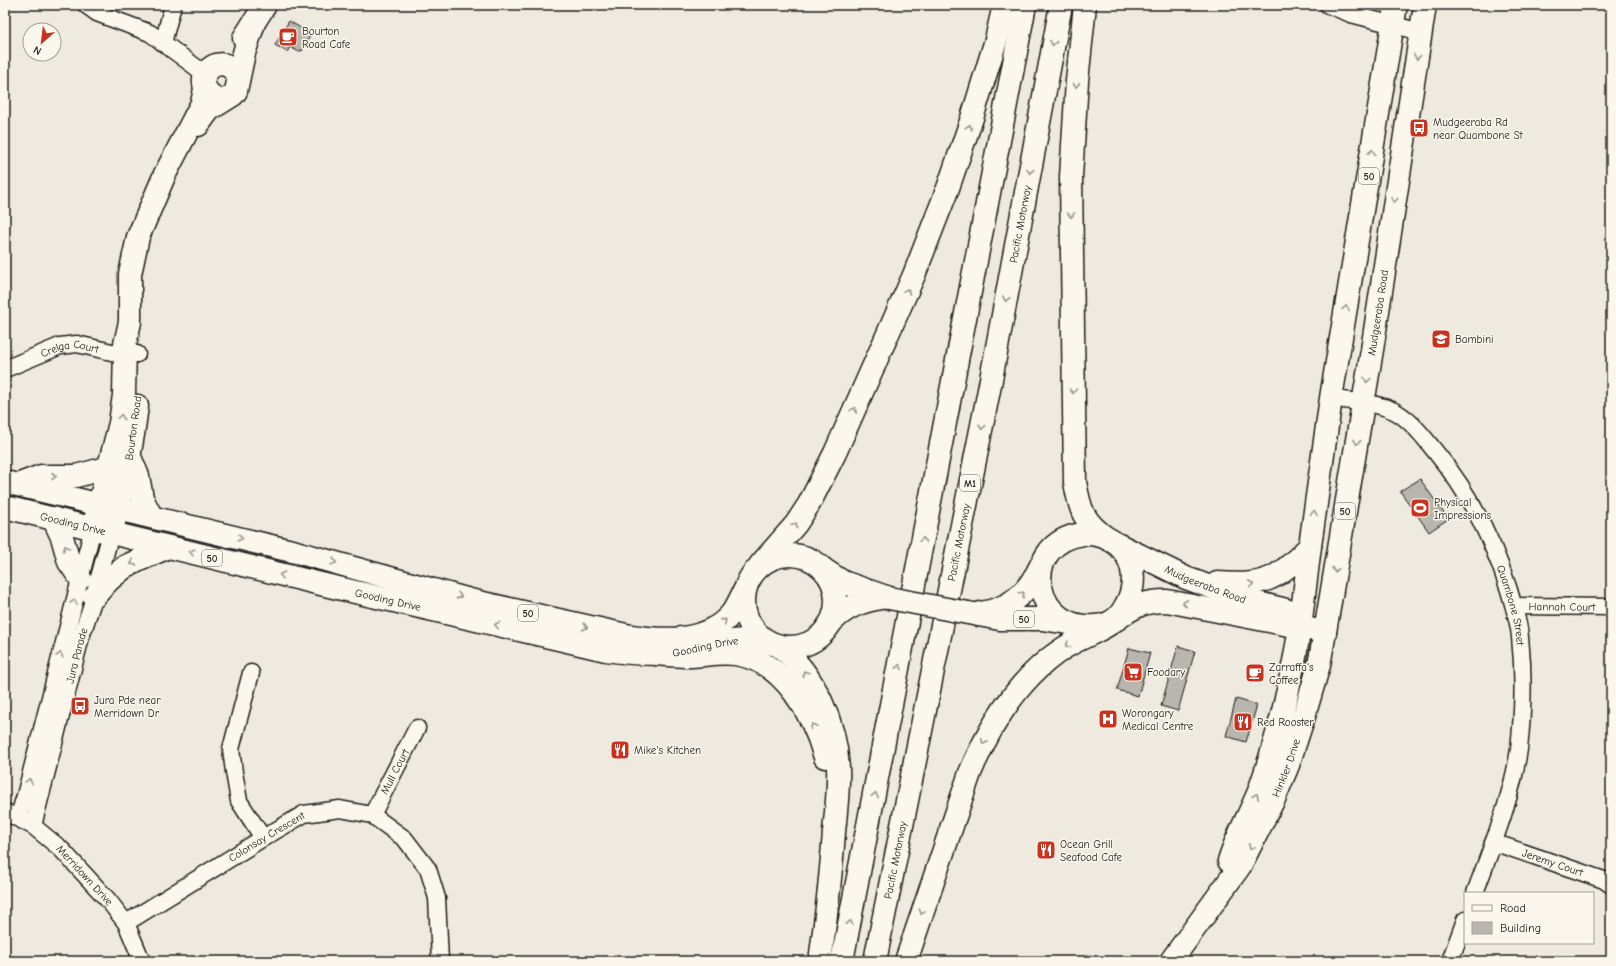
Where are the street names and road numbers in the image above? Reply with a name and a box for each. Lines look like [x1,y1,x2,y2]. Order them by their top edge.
road number: 50 [1359,168,1379,184]
street label: Pacific Motorway [1007,184,1034,264]
street label: Mudgeeraba Road [1365,269,1391,357]
street label: Crelga Court [39,338,101,360]
street label: Bourton Road [123,395,144,461]
road number: M1 [960,475,980,491]
street label: Pacific Motorway [945,502,973,582]
road number: 50 [1335,503,1355,519]
street label: Gooding Drive [39,510,108,538]
road number: 50 [202,550,222,566]
street label: Mudgeeraba Road [1162,562,1248,607]
street label: Quambone Street [1494,563,1527,647]
street label: Gooding Drive [354,586,423,614]
street label: Hannah Court [1528,600,1596,614]
road number: 50 [518,605,538,621]
road number: 50 [1014,611,1034,627]
street label: Jura Parade [64,626,91,685]
street label: Gooding Drive [672,634,739,660]
street label: Hinkler Drive [1269,737,1303,799]
street label: Mull Court [378,746,412,797]
street label: Colonsay Crescent [226,809,308,865]
street label: Pacific Motorway [882,820,910,900]
street label: Merridown Drive [54,842,116,909]
street label: Jeremy Court [1520,846,1585,880]

